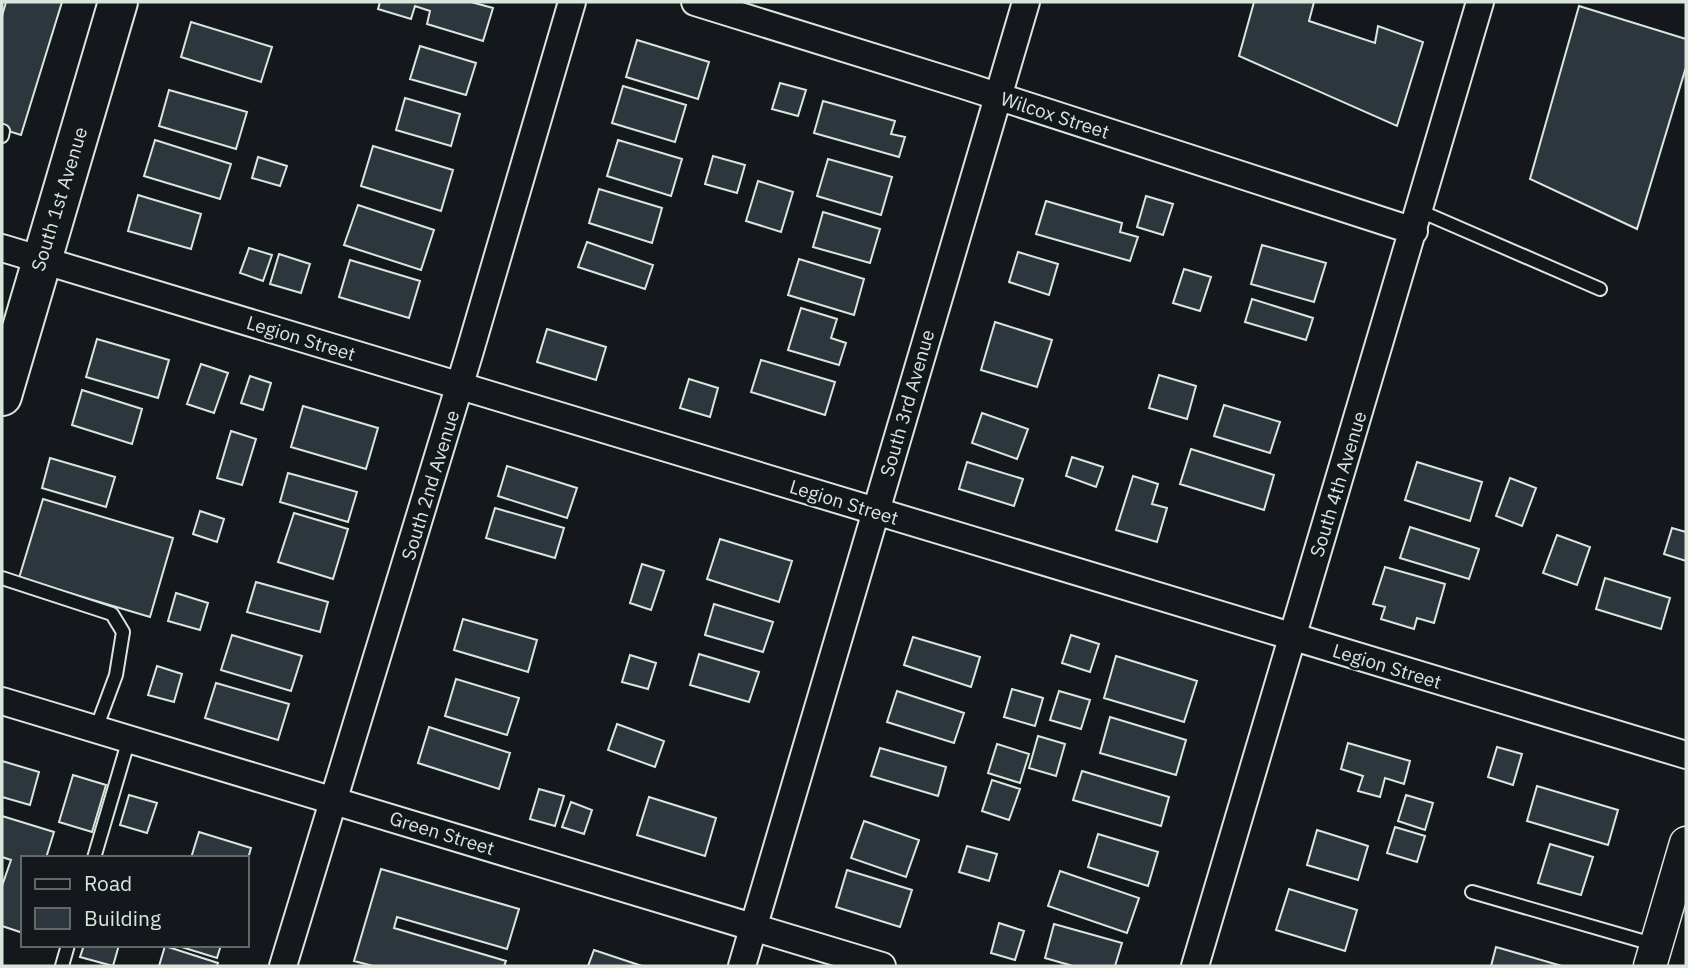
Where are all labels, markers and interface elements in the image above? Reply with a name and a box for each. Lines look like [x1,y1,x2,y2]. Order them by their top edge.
street label: Wilcox Street [998,86,1112,144]
street label: South 1st Avenue [26,124,92,274]
street label: Legion Street [244,310,358,366]
street label: South 3rd Avenue [875,327,939,479]
street label: South 2nd Avenue [396,407,464,563]
street label: South 4th Avenue [1304,408,1372,560]
street label: Legion Street [787,474,901,530]
street label: Legion Street [1330,638,1444,694]
street label: Green Street [387,806,497,860]
legend [21,856,248,947]
text: Road [84,869,132,897]
text: Building [84,904,161,932]

